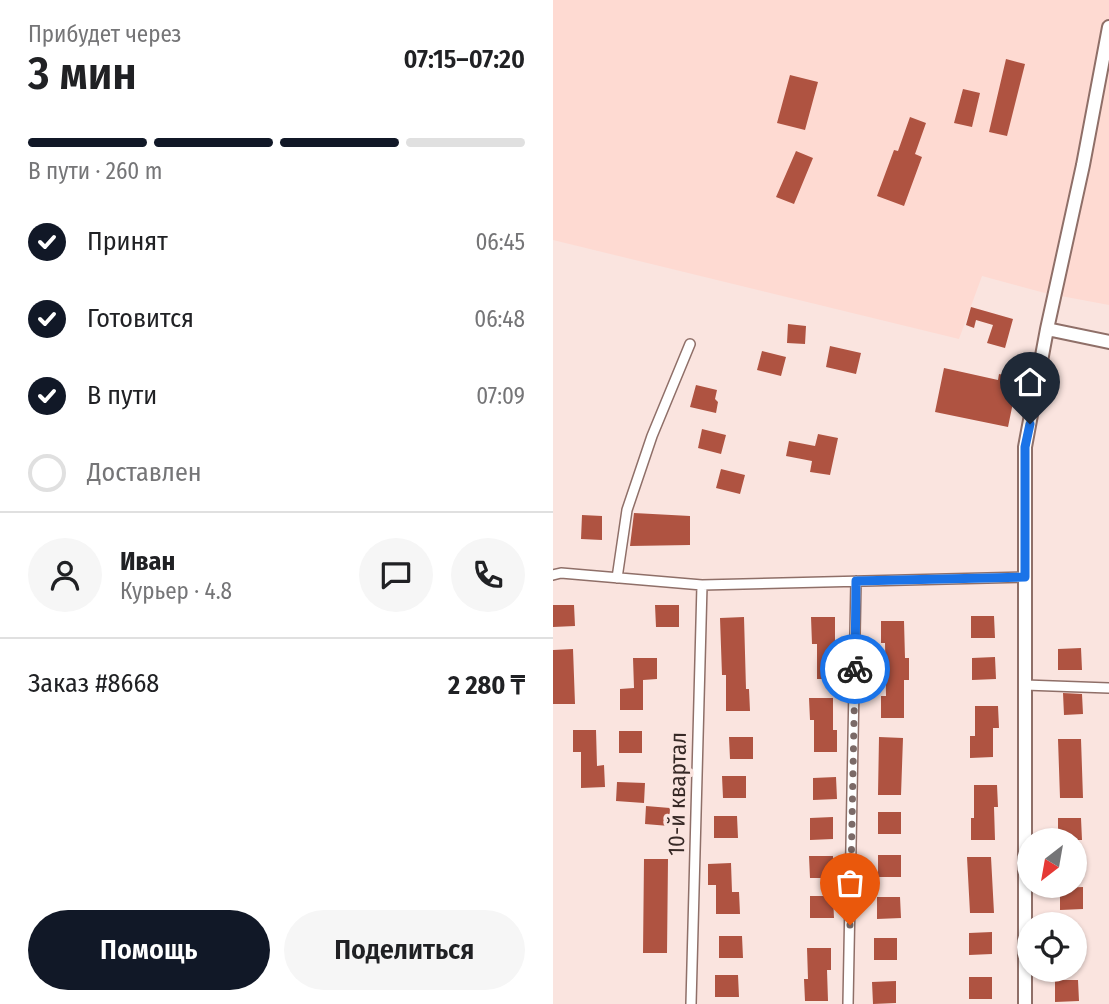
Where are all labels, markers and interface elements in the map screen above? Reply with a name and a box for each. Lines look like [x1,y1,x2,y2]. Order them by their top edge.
text: Прибудет через [28,20,181,48]
text: 07:15–07:20 [404,44,525,75]
text: 3 мин [28,46,137,101]
text: В пути · 260 m [28,157,162,185]
icon: check [28,223,66,261]
text: Принят [87,226,168,257]
text: 06:45 [475,228,525,256]
icon: check [28,300,66,338]
text: Готовится [87,303,194,334]
text: 06:48 [474,305,525,333]
pin [1000,352,1060,424]
icon: home [1011,363,1049,401]
icon: check [28,377,66,415]
text: В пути [87,380,157,411]
text: 07:09 [476,382,525,410]
text: Доставлен [87,457,202,488]
button: person [28,538,102,612]
button: chat [359,538,433,612]
button: phone [451,538,525,612]
text: Иван [120,546,175,577]
text: Курьер · 4.8 [120,577,232,605]
courier [820,634,890,704]
icon: bike [836,650,874,688]
text: Заказ #8668 [28,668,159,699]
text: 2 280 ₸ [448,670,525,701]
street label: 10-й квартал [662,732,692,856]
north arrow [1017,828,1087,898]
map controls [1017,828,1087,982]
pin [820,853,880,925]
icon: bag [831,864,869,902]
button: Помощь [28,910,270,990]
button: Поделиться [284,910,525,990]
button: locate [1017,912,1087,982]

